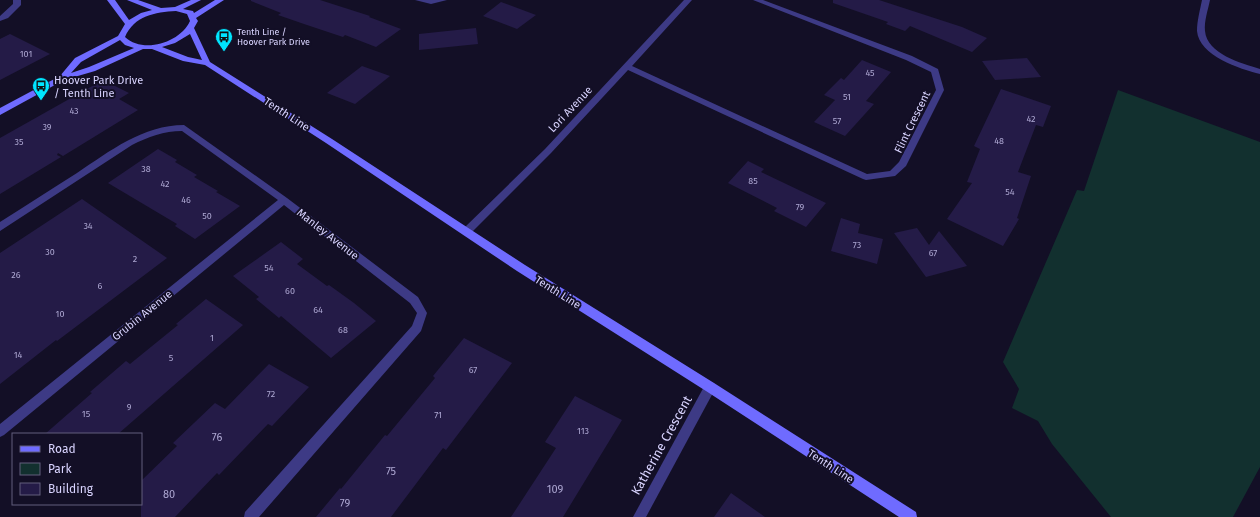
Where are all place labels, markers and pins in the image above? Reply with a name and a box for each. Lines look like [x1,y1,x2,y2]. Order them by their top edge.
bus stop icon: Tenth Line / Hoover Park Drive [214,27,234,52]
place label: Tenth Line / Hoover Park Drive [237,27,310,47]
place label: Hoover Park Drive / Tenth Line [54,74,143,100]
bus stop icon: Hoover Park Drive / Tenth Line [31,76,51,101]

